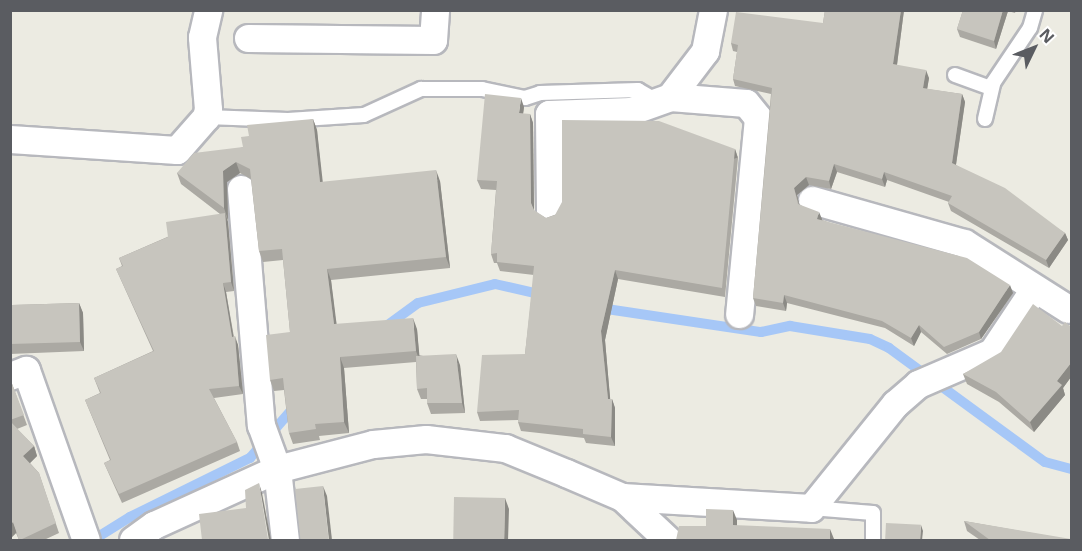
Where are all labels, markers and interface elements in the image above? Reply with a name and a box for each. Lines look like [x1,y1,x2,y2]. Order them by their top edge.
north arrow [1004,18,1064,78]
text: N [1035,23,1060,48]

